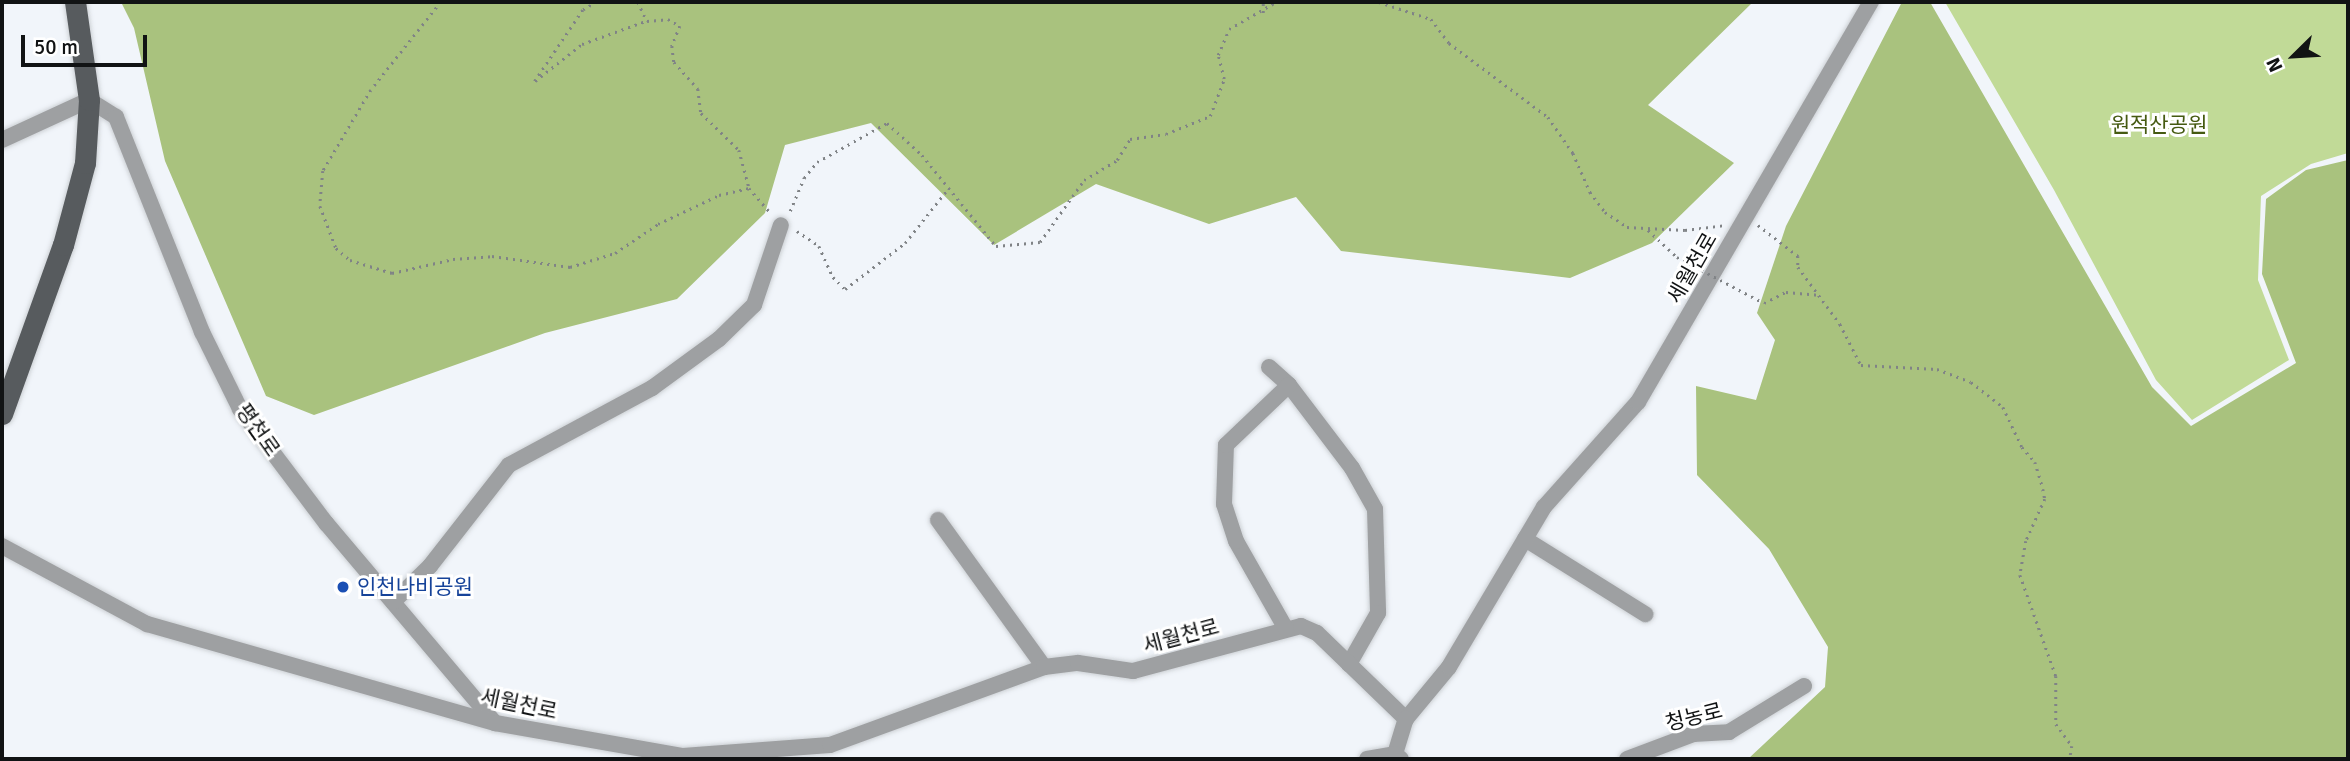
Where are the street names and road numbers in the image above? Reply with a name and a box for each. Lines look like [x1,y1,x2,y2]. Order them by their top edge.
street label: 세월천로 [1662,228,1722,308]
street label: 평천로 [231,399,285,461]
street label: 세월천로 [1140,614,1222,658]
street label: 세월천로 [479,684,559,724]
street label: 청농로 [1663,698,1725,736]

